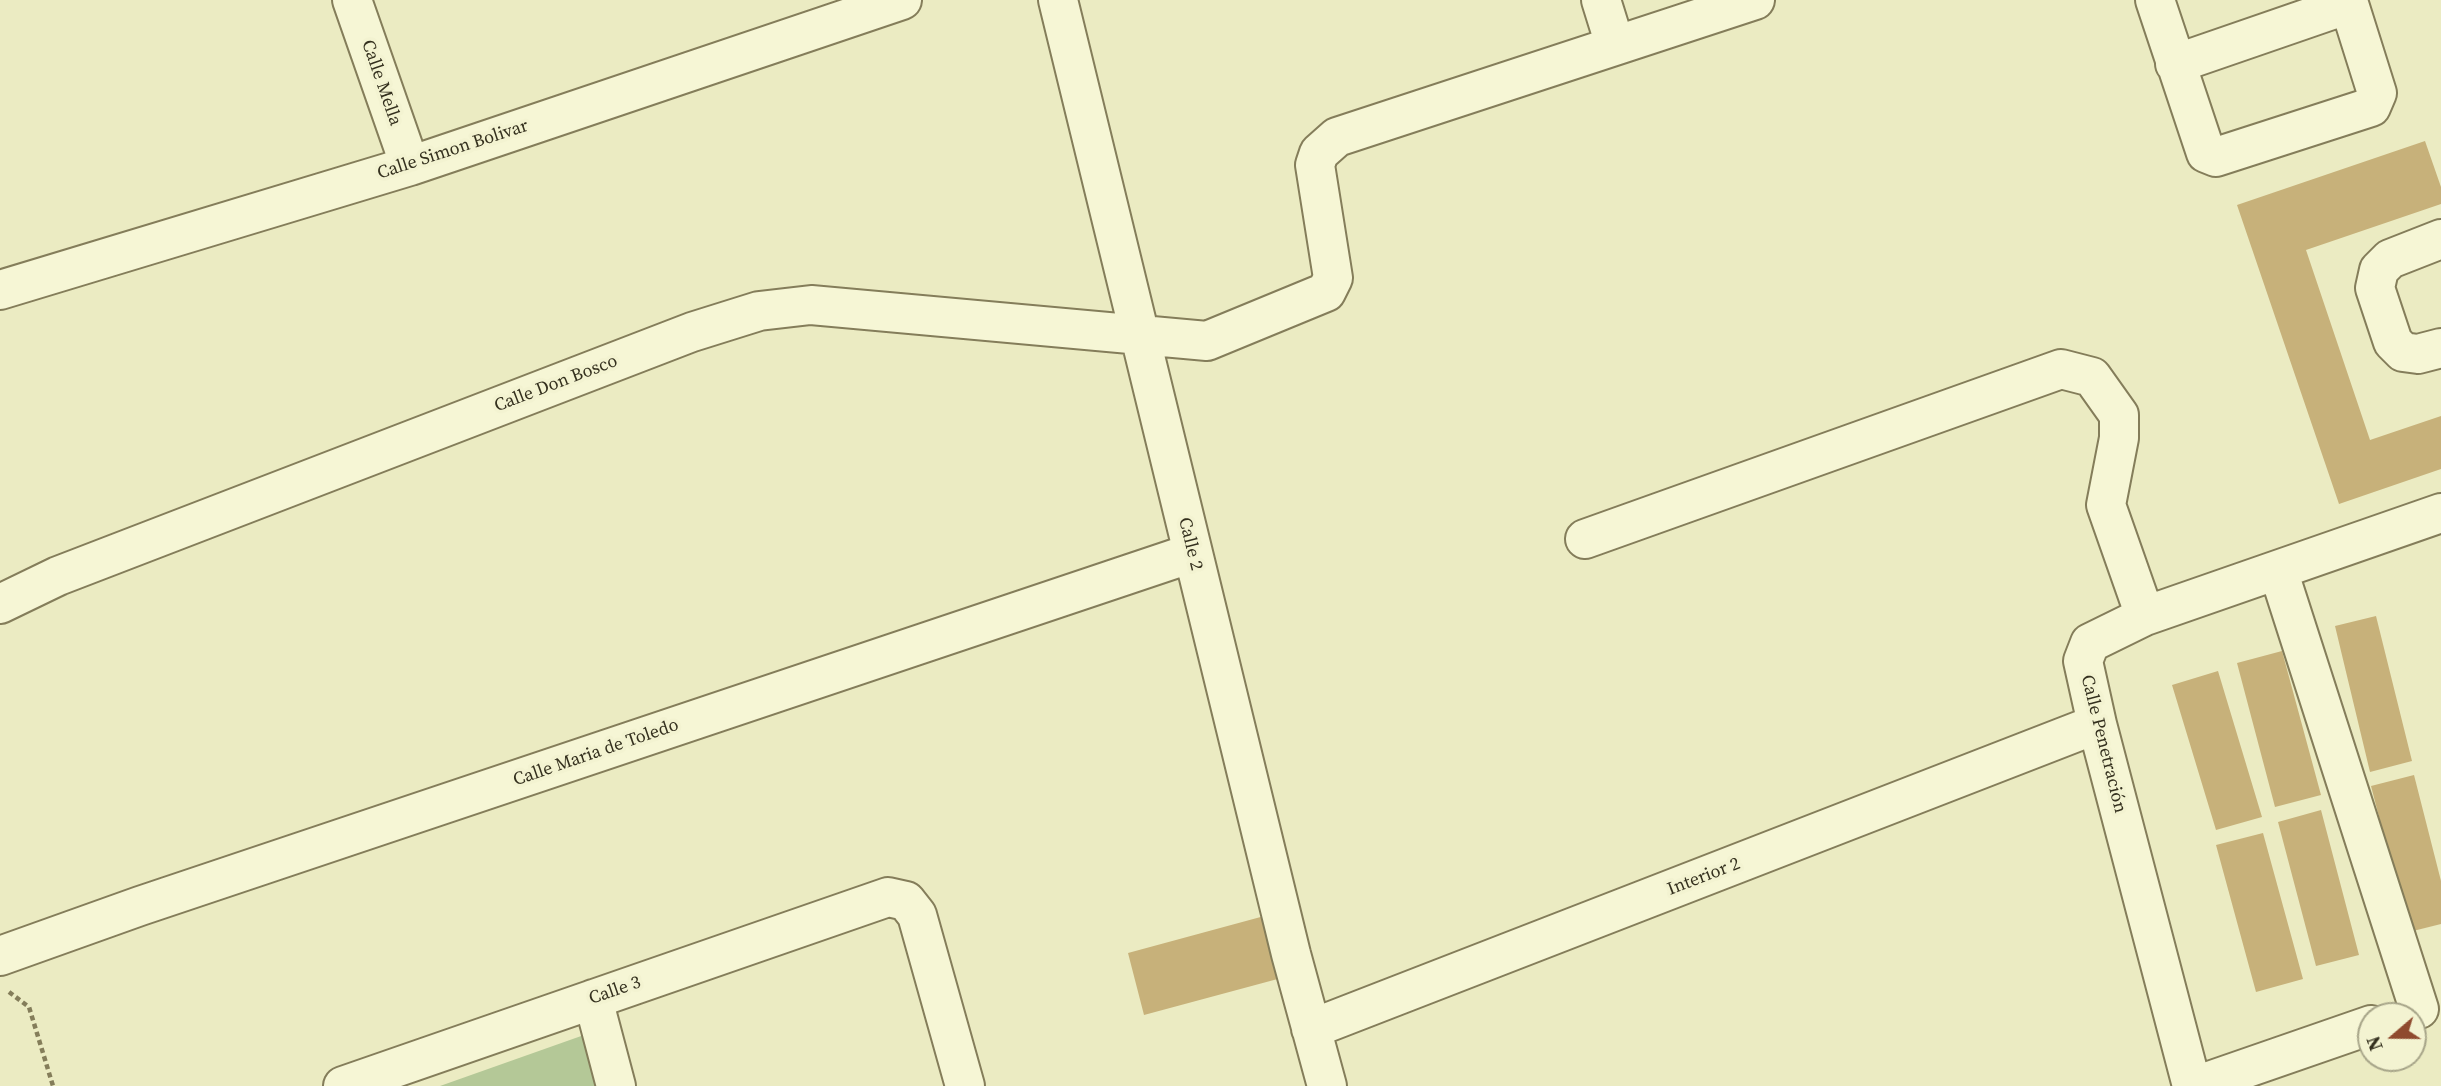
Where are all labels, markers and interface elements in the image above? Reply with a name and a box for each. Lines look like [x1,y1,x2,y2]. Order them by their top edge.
street label: Calle Mella [356,37,406,129]
street label: Calle Simon Bolivar [375,115,531,185]
street label: Calle Don Bosco [491,351,621,417]
street label: Calle 2 [1173,515,1207,573]
street label: Calle Penetración [2075,673,2131,815]
street label: Calle Maria de Toledo [510,715,682,791]
street label: Interior 2 [1665,853,1743,901]
street label: Calle 3 [586,972,644,1010]
north arrow [2357,1002,2427,1072]
text: N [2360,1033,2389,1054]

